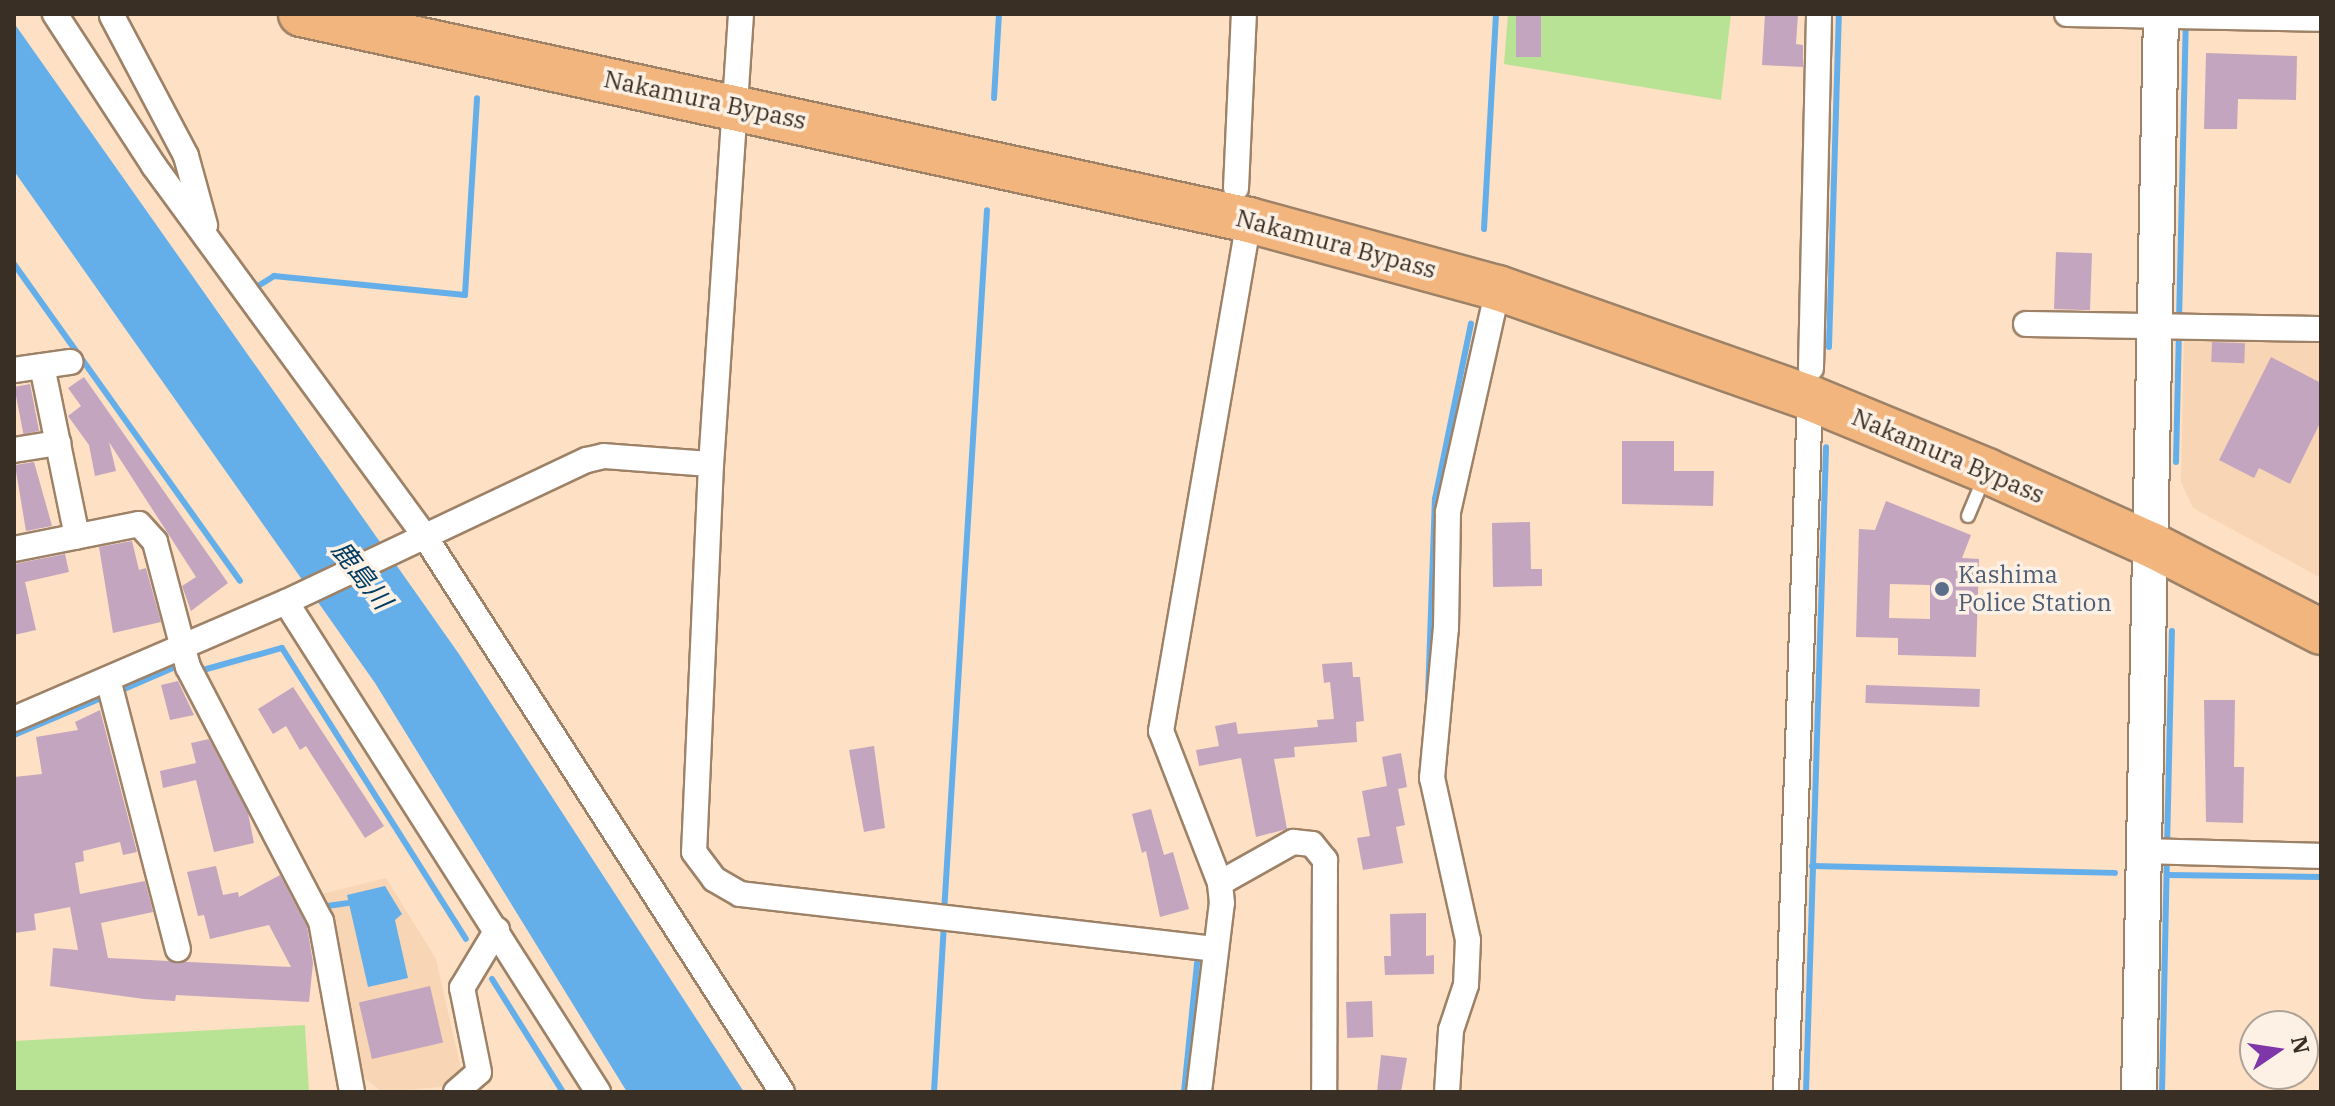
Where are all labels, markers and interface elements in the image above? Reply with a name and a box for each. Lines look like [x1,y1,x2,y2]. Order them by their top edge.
street label: Nakamura Bypass [601,65,809,135]
street label: Nakamura Bypass [1233,203,1439,285]
street label: Nakamura Bypass [1848,403,2048,509]
water label: 鹿島川 [326,535,398,615]
place label: Kashima Police Station [1958,561,2112,617]
marker: Kashima Police Station [1933,580,1951,598]
north arrow [2239,1010,2319,1090]
text: N [2285,1033,2317,1057]

